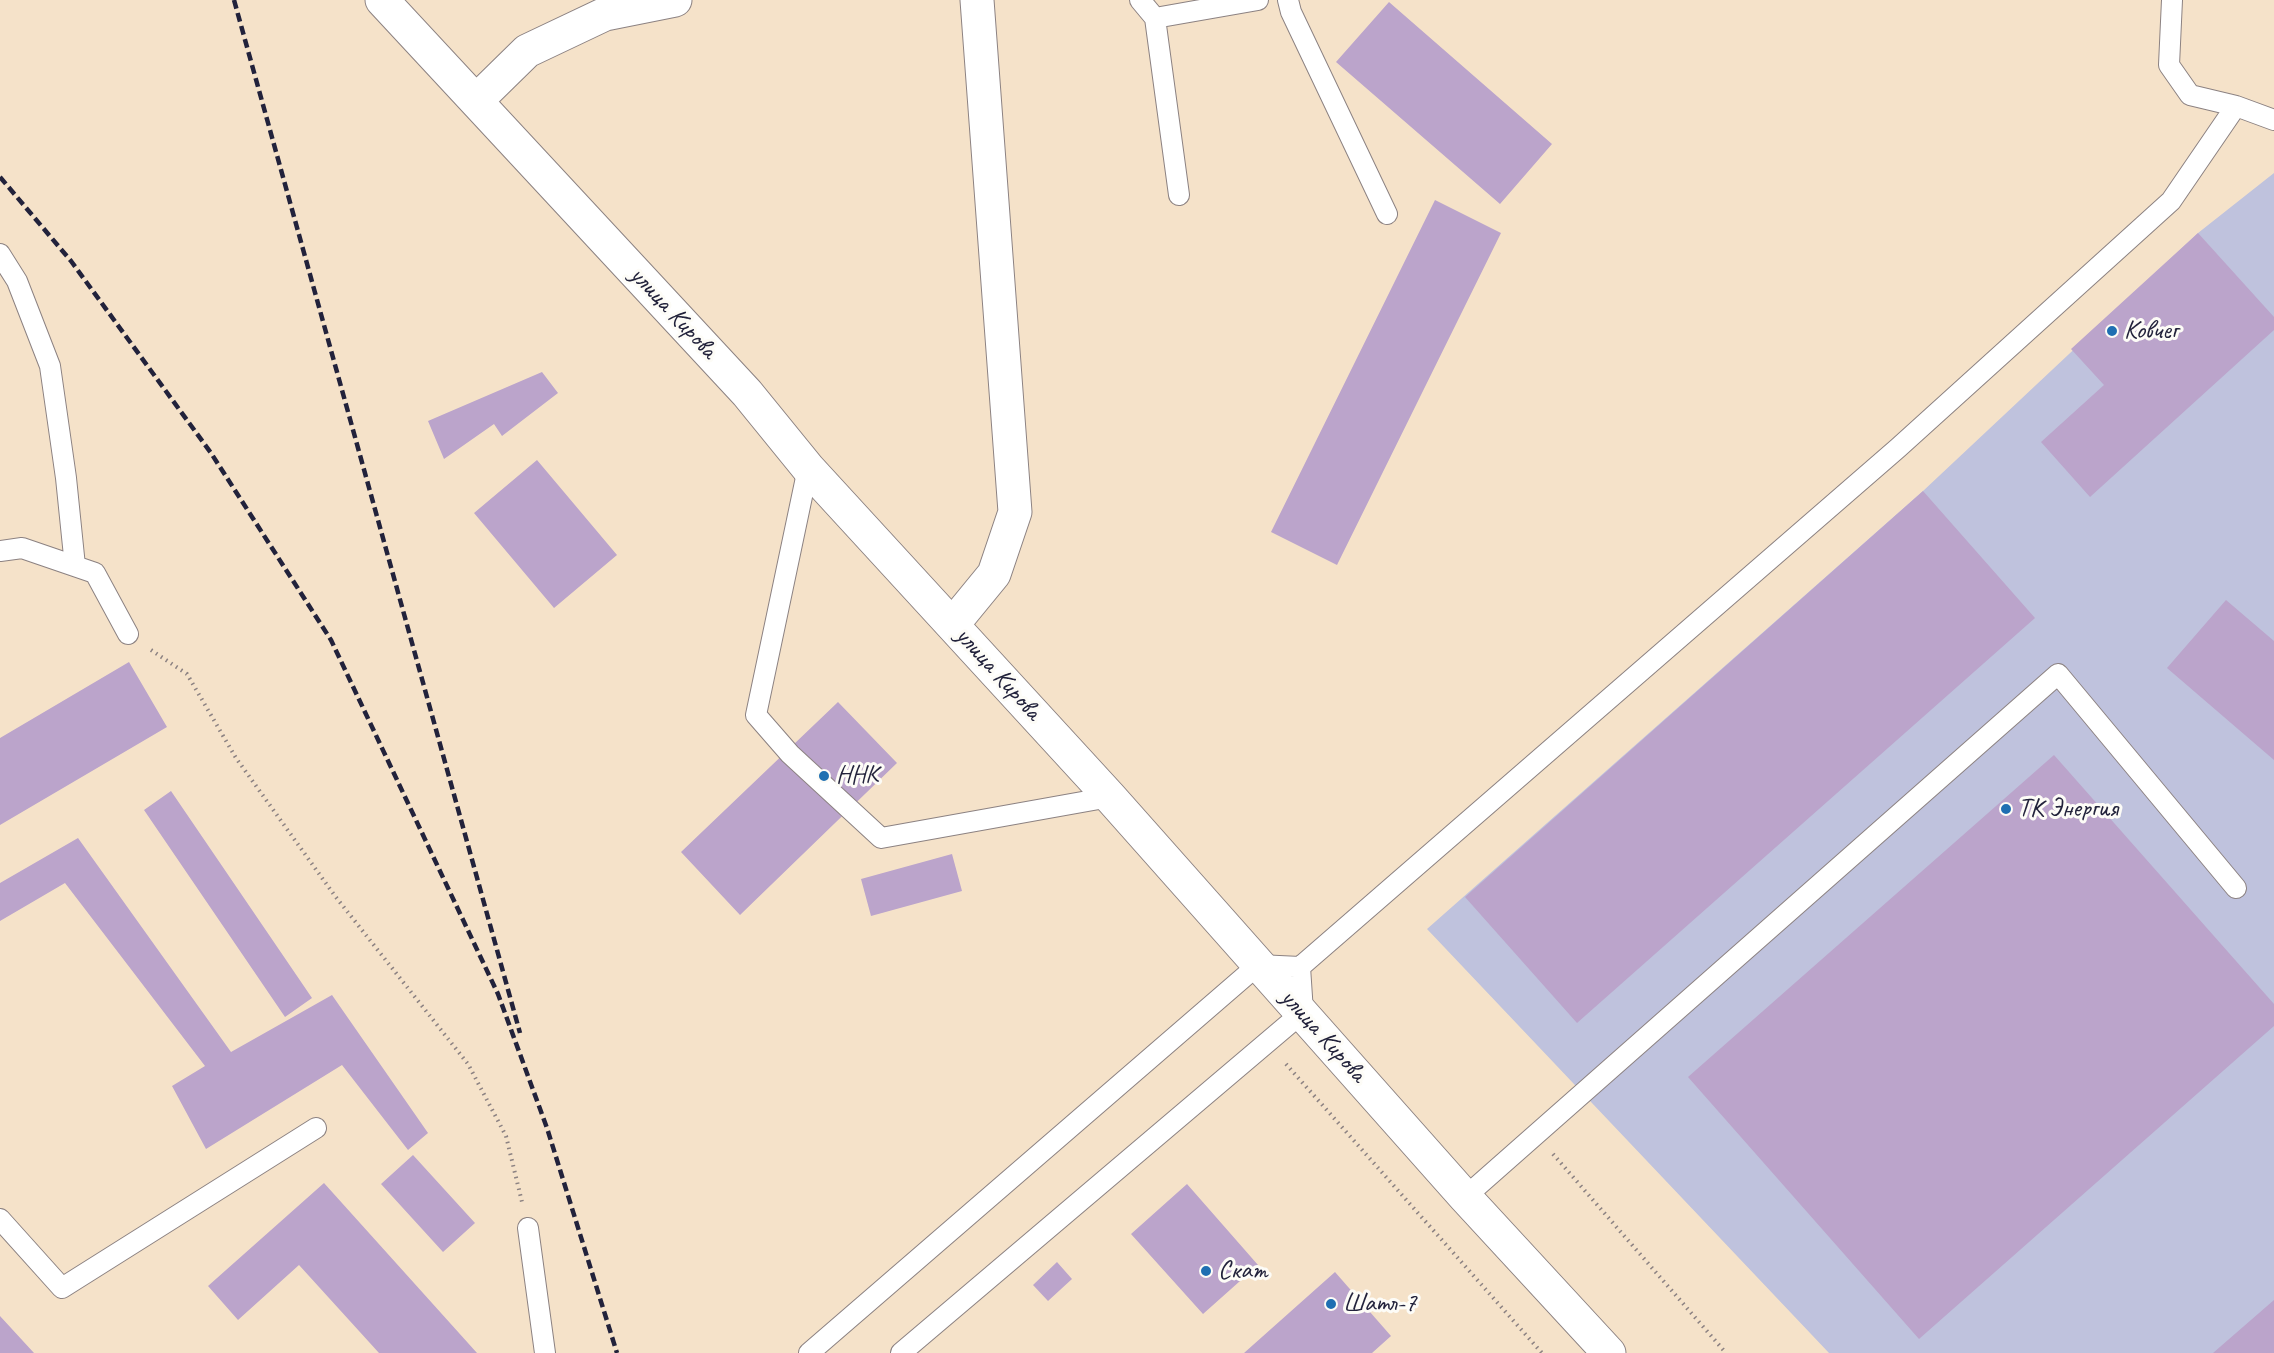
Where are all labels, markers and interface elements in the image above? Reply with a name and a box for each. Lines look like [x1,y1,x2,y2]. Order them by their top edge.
street label: улица Кирова [623,261,723,365]
place label: Ковчег [2124,315,2177,347]
marker: Ковчег [2105,324,2119,338]
street label: улица Кирова [948,621,1048,727]
place label: ННК [836,760,878,792]
marker: ННК [817,769,831,783]
place label: ТК Энергия [2018,793,2118,825]
marker: ТК Энергия [1999,802,2013,816]
street label: улица Кирова [1273,983,1373,1089]
place label: Скат [1218,1255,1267,1287]
marker: Скат [1199,1264,1213,1278]
place label: Шатл-7 [1343,1288,1417,1320]
marker: Шатл-7 [1324,1297,1338,1311]

